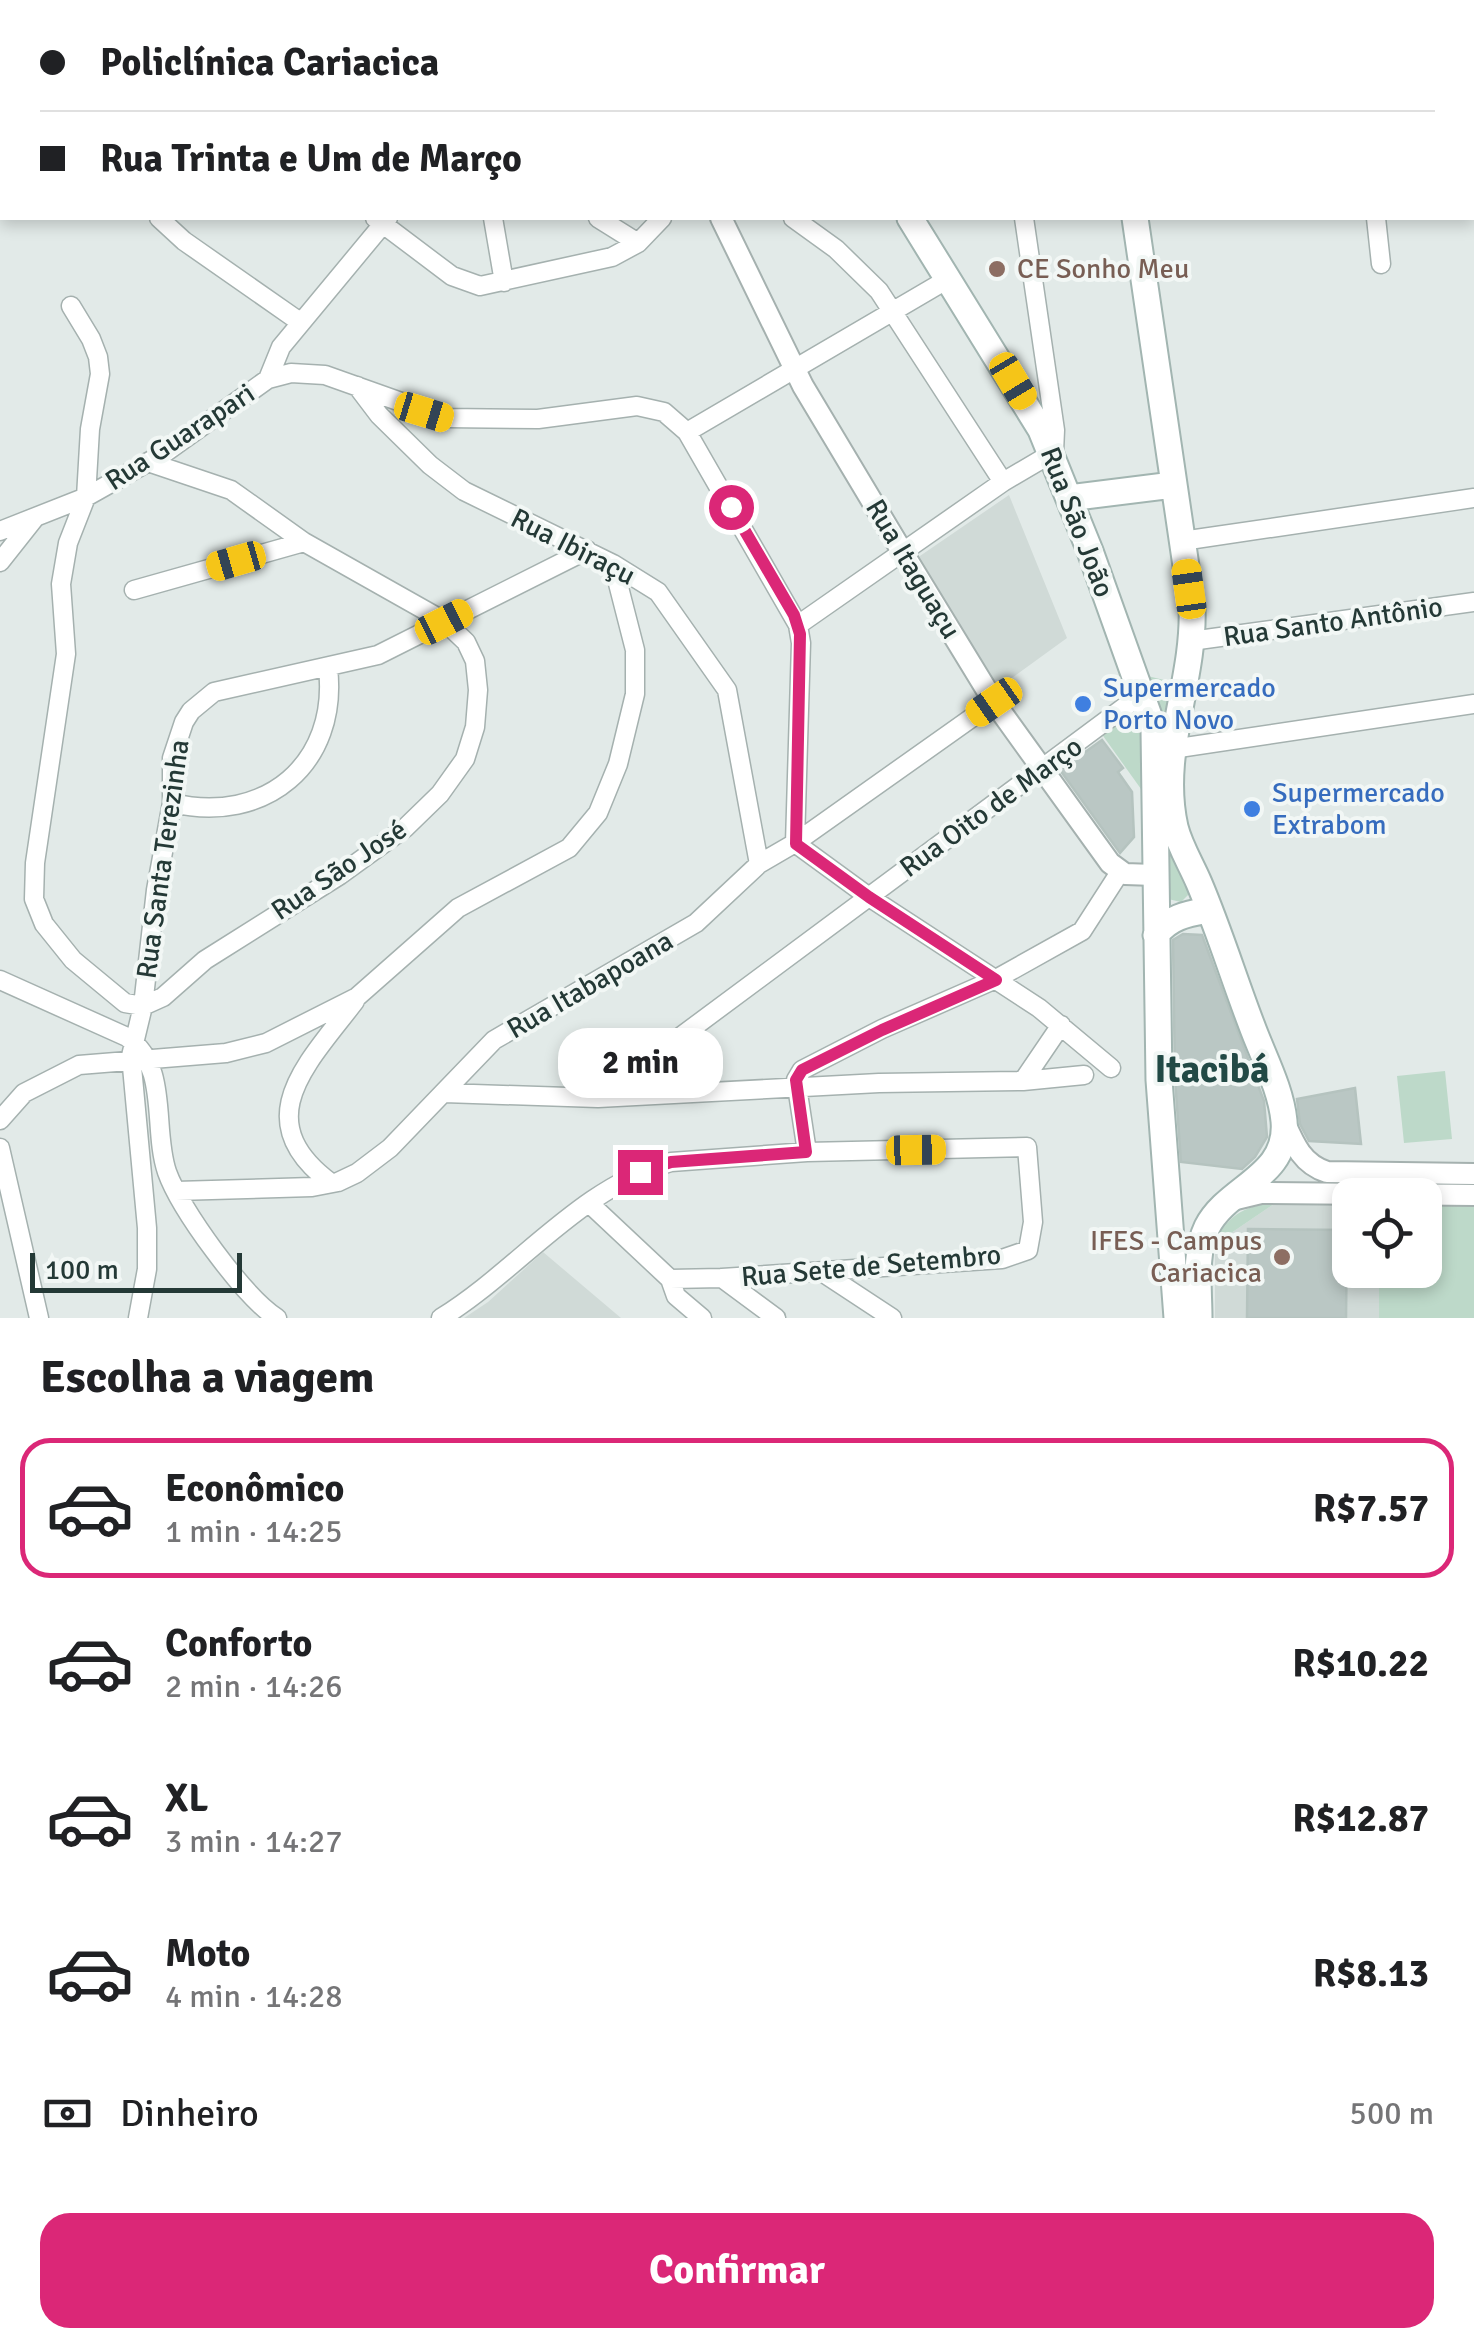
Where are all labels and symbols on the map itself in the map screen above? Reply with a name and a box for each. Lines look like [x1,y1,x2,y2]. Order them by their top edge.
place label: CE Sonho Meu [1017,252,1189,286]
marker: CE Sonho Meu [986,258,1008,280]
car [985,348,1041,414]
street label: Rua Guarapari [99,376,261,498]
car [391,389,457,435]
street label: Rua São João [1033,442,1121,602]
route start [709,485,754,530]
street label: Rua Itaguaçu [858,493,968,645]
street label: Rua Ibiraçu [505,501,641,593]
car [203,538,269,584]
car [1170,557,1208,621]
street label: Rua Santo Antônio [1221,590,1445,654]
car [410,595,478,649]
place label: Supermercado Porto Novo [1103,671,1276,737]
car [961,673,1027,731]
marker: Supermercado Porto Novo [1072,693,1094,715]
street label: Rua Oito de Março [893,729,1089,885]
street label: Rua Santa Terezinha [129,737,197,981]
place label: Supermercado Extrabom [1272,776,1445,842]
marker: Supermercado Extrabom [1241,798,1263,820]
street label: Rua São José [265,812,413,928]
street label: Rua Itabapoana [501,924,679,1046]
callout: 2 min [558,1027,722,1097]
district label: Itacibá [1154,1046,1270,1093]
car [886,1134,946,1166]
route end [618,1150,663,1195]
place label: IFES - Campus Cariacica [1090,1224,1262,1290]
street label: Rua Sete de Setembro [740,1238,1002,1294]
marker: IFES - Campus Cariacica [1271,1246,1293,1268]
scale bar [30,1248,242,1292]

